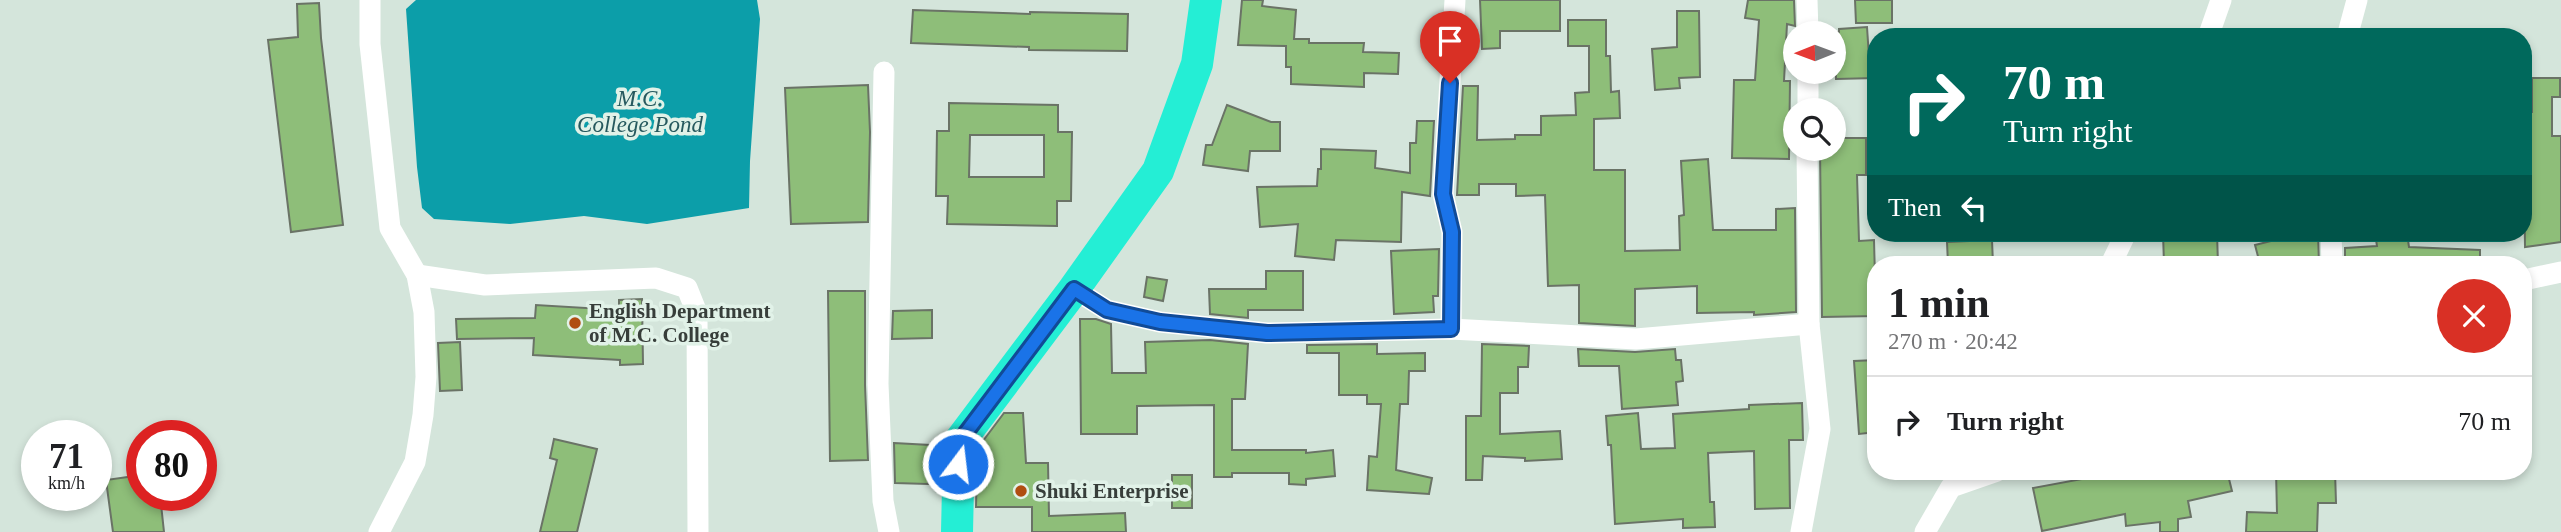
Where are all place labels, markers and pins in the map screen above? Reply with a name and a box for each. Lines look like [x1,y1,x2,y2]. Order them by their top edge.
pin [1420,11,1480,83]
place label: English Department of M.C. College [589,299,770,347]
marker: English Department of M.C. College [567,315,583,331]
place label: Shuki Enterprise [1035,479,1188,503]
marker: Shuki Enterprise [1013,483,1029,499]

